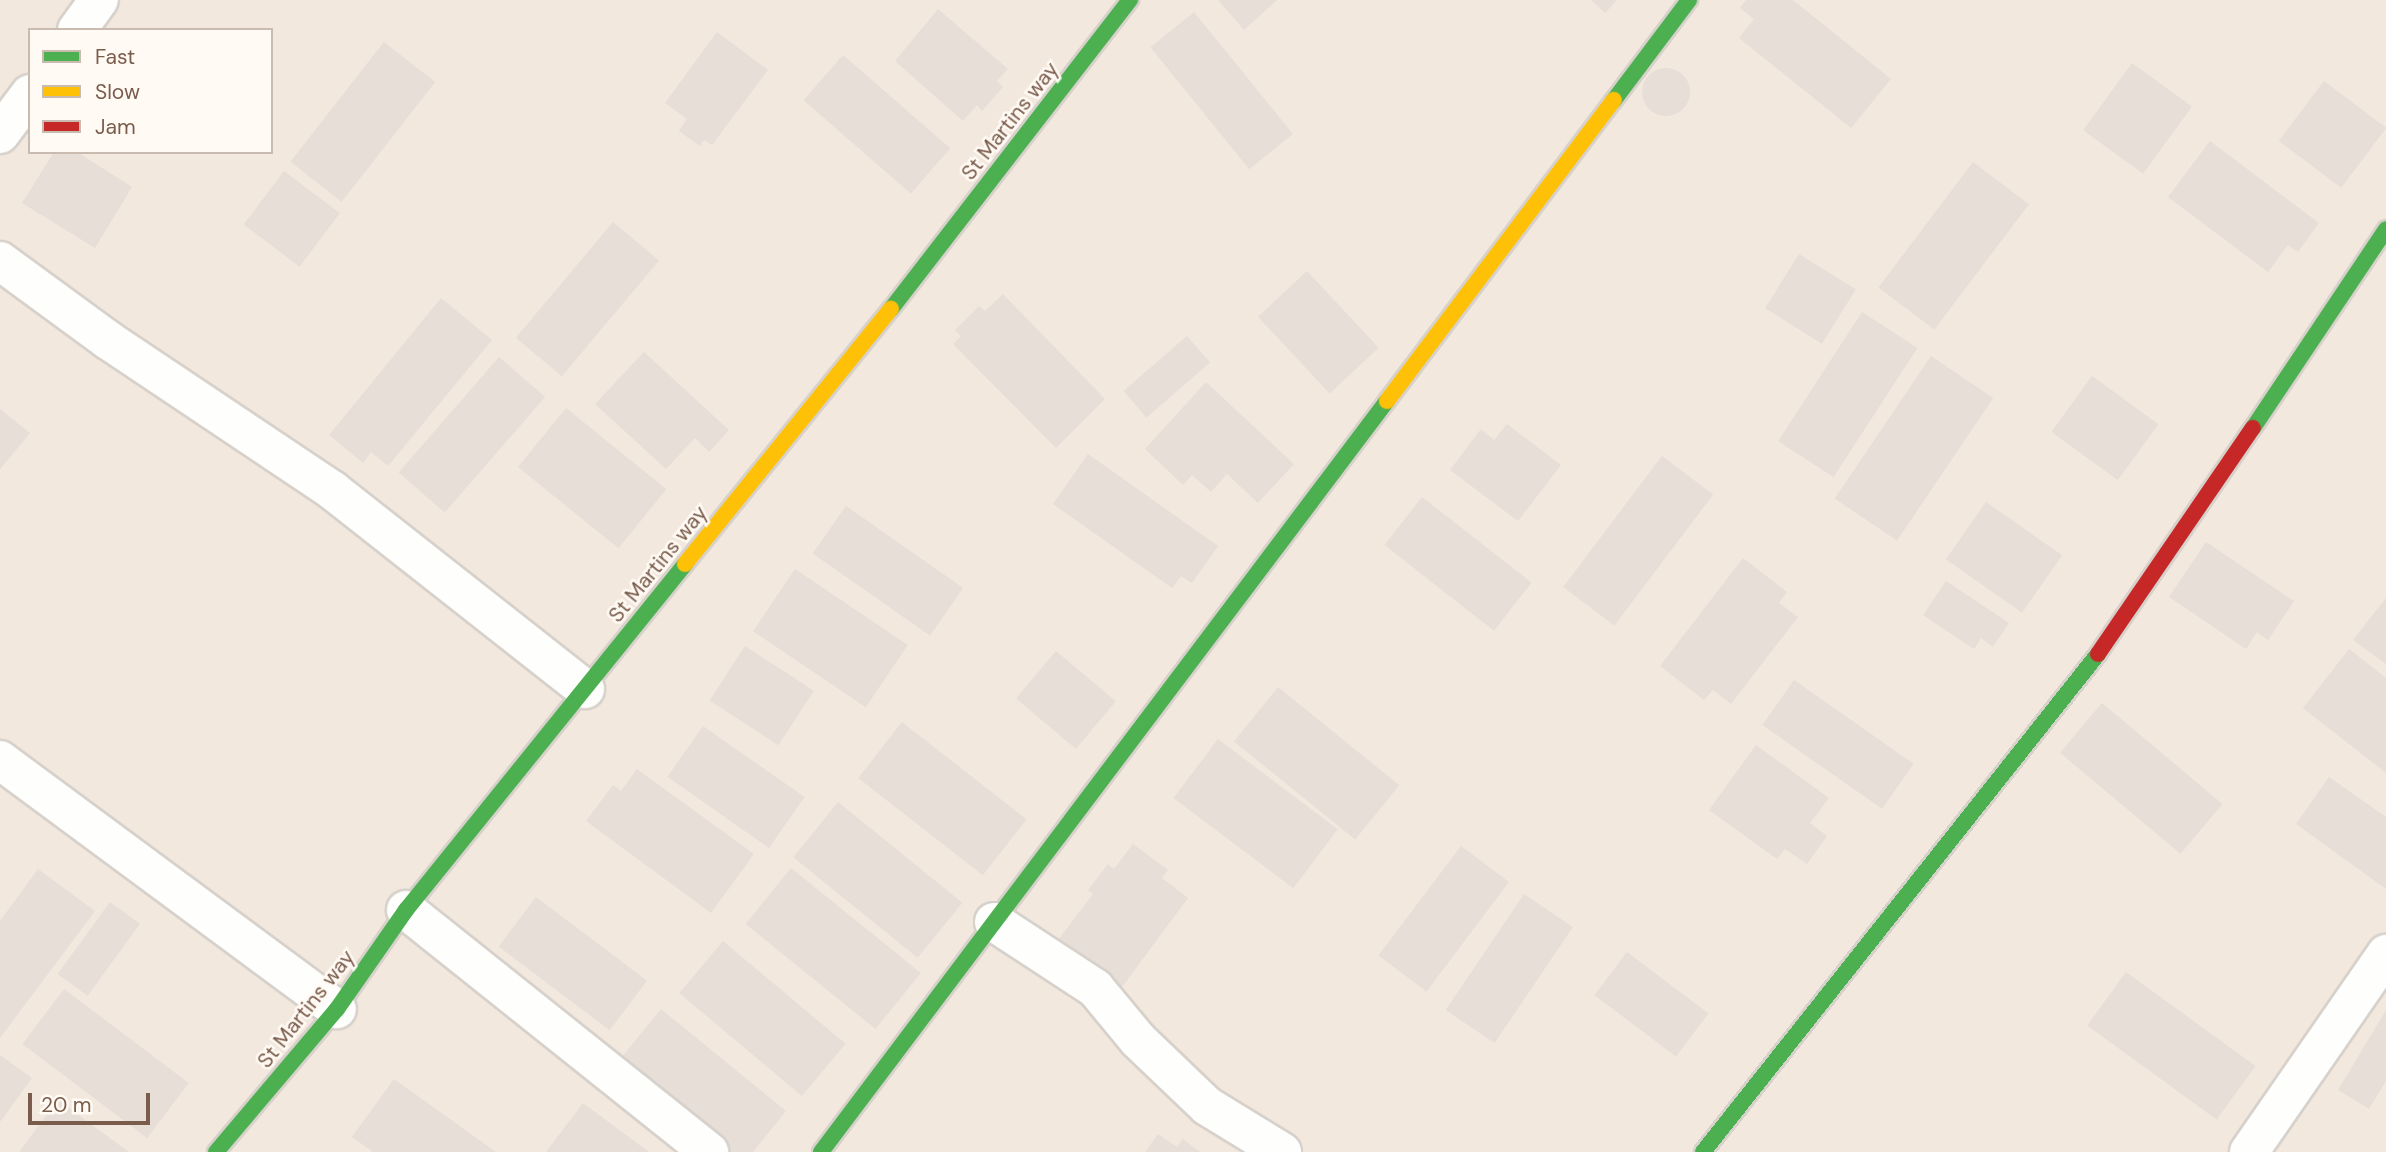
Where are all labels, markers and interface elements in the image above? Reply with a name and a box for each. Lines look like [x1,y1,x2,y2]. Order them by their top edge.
legend [28,28,273,154]
text: Fast [95,43,135,71]
street label: St Martins way [956,57,1064,185]
text: Slow [95,78,140,106]
text: Jam [95,113,136,141]
street label: St Martins way [603,501,713,627]
street label: St Martins way [252,945,360,1073]
scale bar [32,1078,154,1122]
text: 20 m [41,1091,92,1119]

